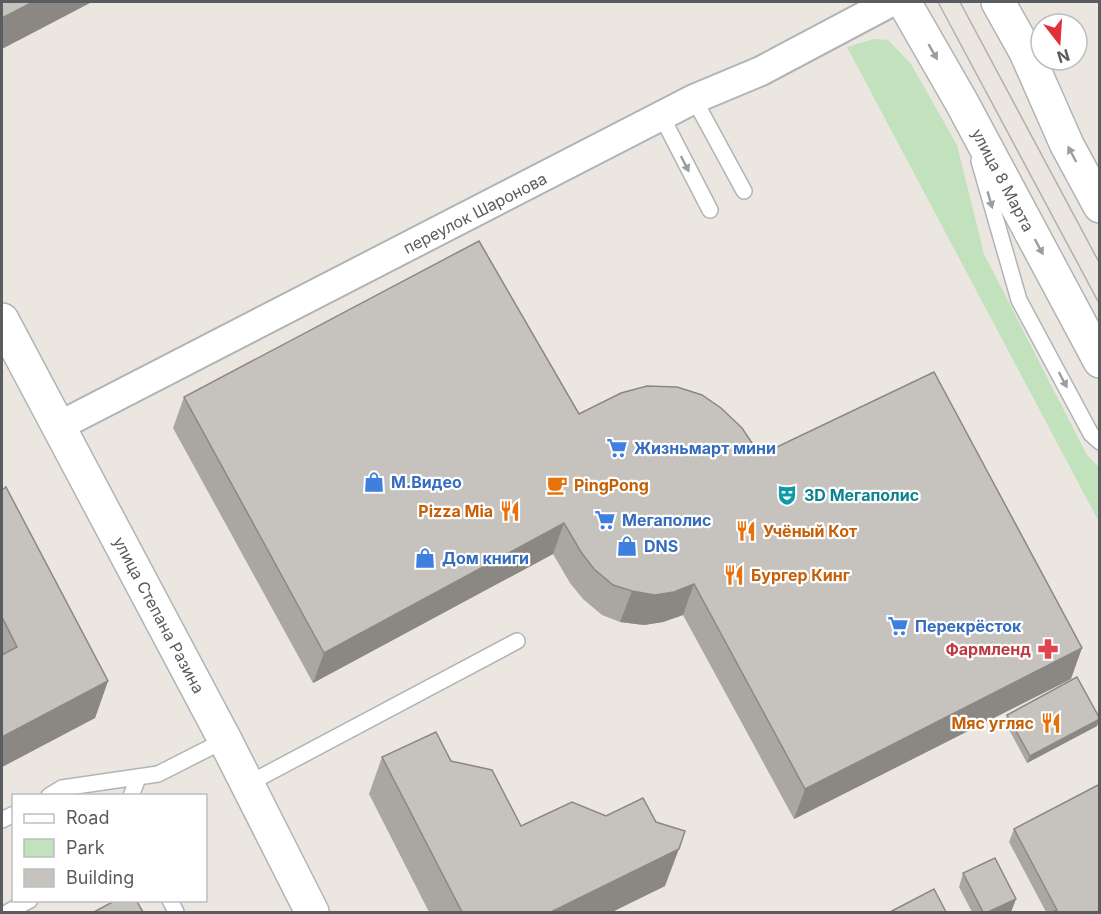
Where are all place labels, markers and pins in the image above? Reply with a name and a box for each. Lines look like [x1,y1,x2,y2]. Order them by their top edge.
supermarket icon: Жизньмарт мини [605,436,629,460]
place label: Жизньмарт мини [634,438,776,458]
shop icon: М.Видео [362,470,386,494]
place label: М.Видео [391,472,462,492]
cafe icon: PingPong [545,473,569,497]
place label: PingPong [574,475,649,495]
theatre icon: 3D Мегаполис [775,483,799,507]
place label: 3D Мегаполис [804,485,919,505]
restaurant icon: Pizza Mia [498,499,522,523]
place label: Pizza Mia [418,501,493,521]
supermarket icon: Мегаполис [593,508,617,532]
place label: Мегаполис [622,510,711,530]
restaurant icon: Учёный Кот [734,519,758,543]
place label: Учёный Кот [763,521,857,541]
shop icon: DNS [615,534,639,558]
place label: DNS [644,536,678,556]
shop icon: Дом книги [413,546,437,570]
place label: Дом книги [442,548,529,568]
restaurant icon: Бургер Кинг [722,563,746,587]
place label: Бургер Кинг [751,565,850,585]
supermarket icon: Перекрёсток [886,614,910,638]
place label: Перекрёсток [915,616,1022,636]
pharmacy icon: Фармленд [1036,637,1060,661]
place label: Фармленд [945,639,1031,659]
restaurant icon: Мяс угляс [1039,711,1063,735]
place label: Мяс угляс [951,713,1034,733]

